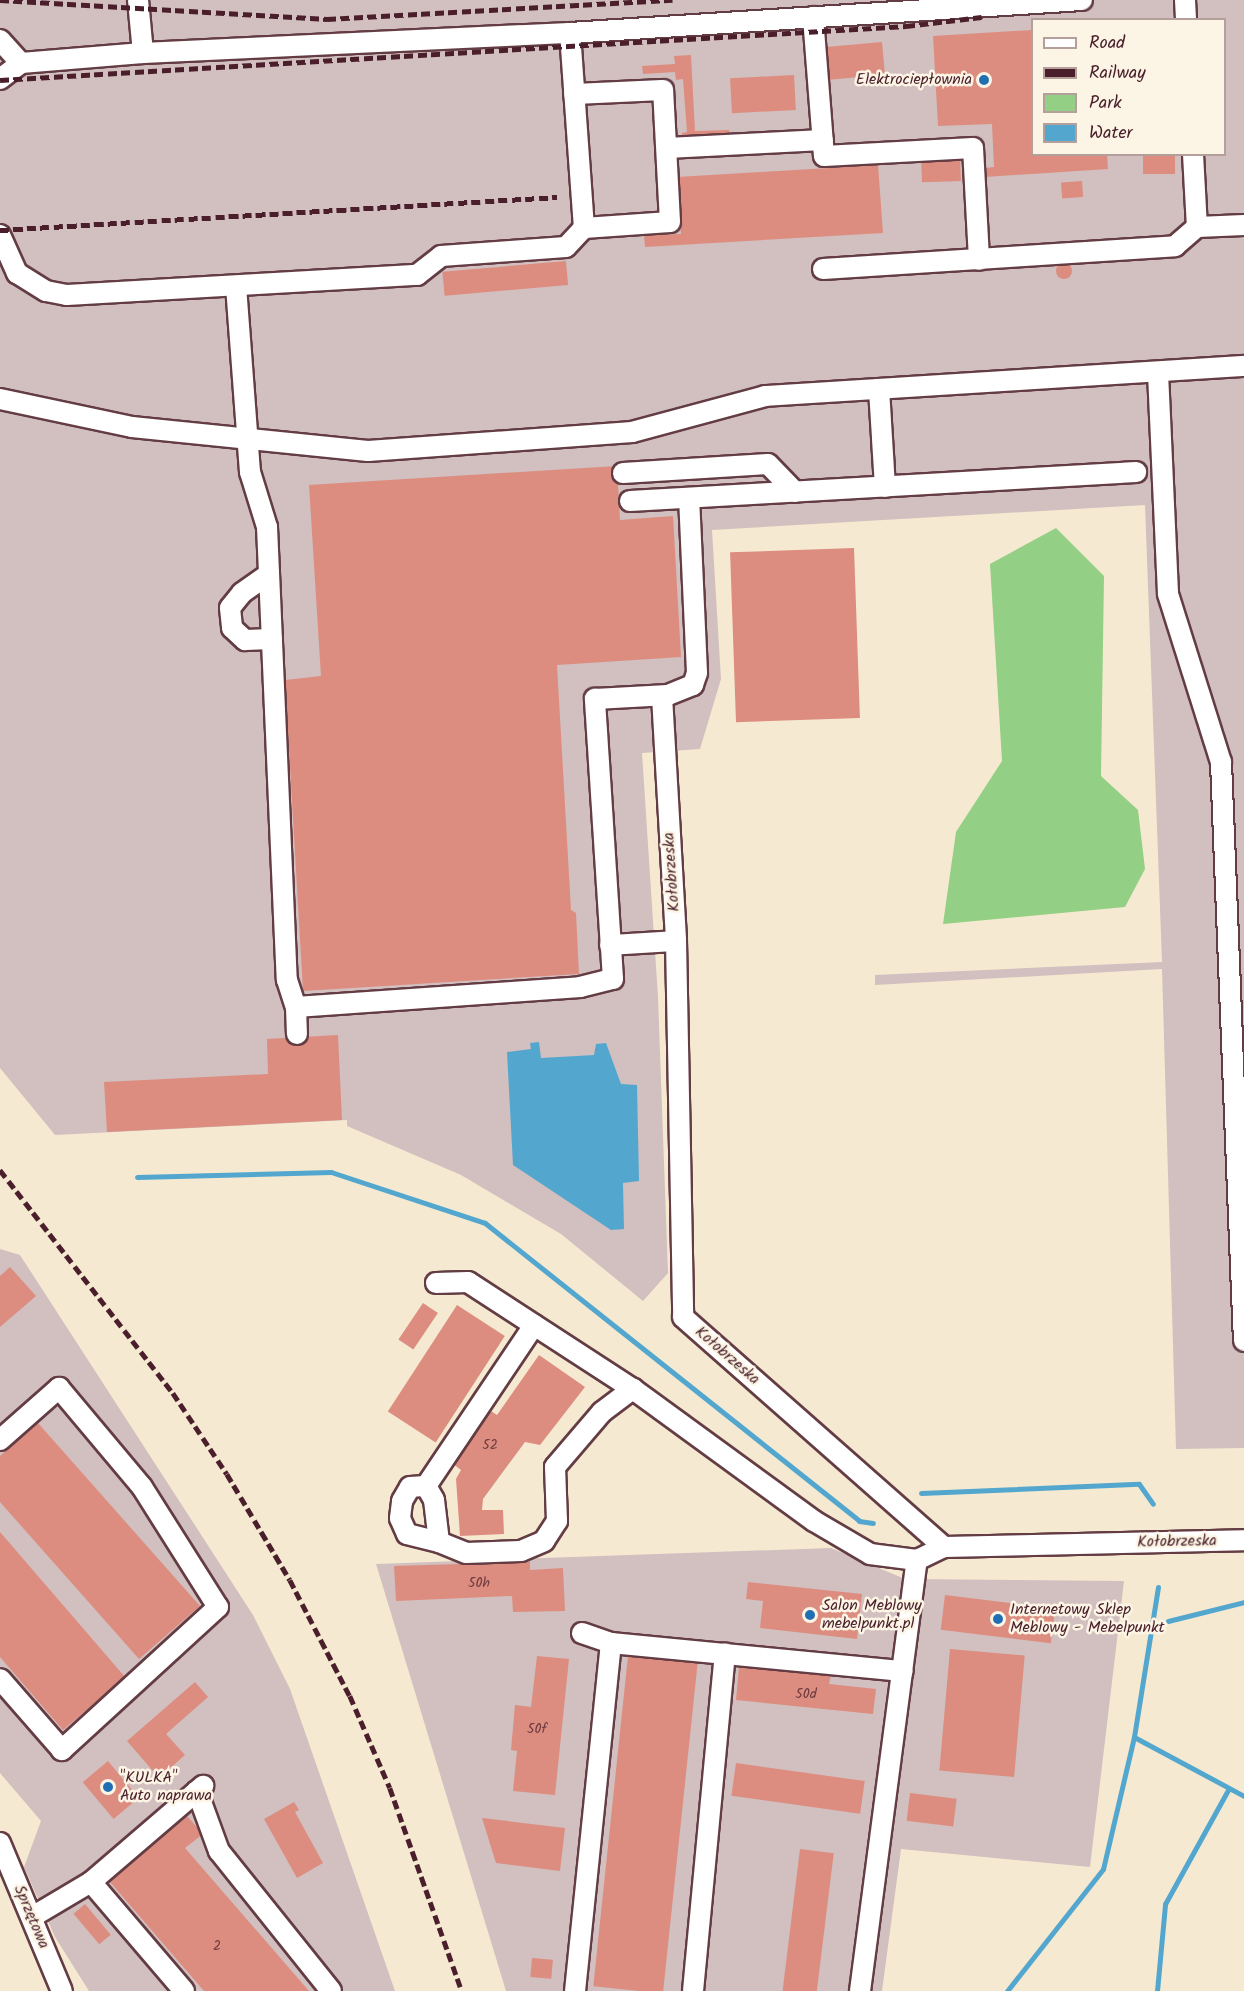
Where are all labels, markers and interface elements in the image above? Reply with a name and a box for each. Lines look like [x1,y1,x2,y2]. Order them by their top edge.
legend [1031,18,1226,156]
text: Road [1089,29,1125,58]
text: Railway [1089,59,1146,88]
place label: Elektrociepłownia [856,70,972,90]
marker: Elektrociepłownia [977,73,991,87]
text: Park [1089,89,1122,118]
text: Water [1089,119,1133,148]
street label: Kołobrzeska [660,832,684,912]
street label: Kołobrzeska [691,1323,763,1389]
house number: 52 [482,1437,498,1453]
street label: Kołobrzeska [1137,1532,1217,1552]
house number: 50h [468,1575,490,1591]
place label: Salon Meblowy mebelpunkt.pl [822,1596,922,1634]
place label: Internetowy Sklep Meblowy - Mebelpunkt [1010,1600,1165,1638]
marker: Salon Meblowy mebelpunkt.pl [803,1608,817,1622]
marker: Internetowy Sklep Meblowy - Mebelpunkt [991,1612,1005,1626]
house number: 50d [795,1686,817,1702]
house number: 50f [527,1721,547,1737]
place label: "KULKA" Auto naprawa [120,1768,212,1806]
marker: "KULKA" Auto naprawa [101,1780,115,1794]
street label: Sprzętowa [9,1882,53,1952]
house number: 2 [213,1938,221,1954]

